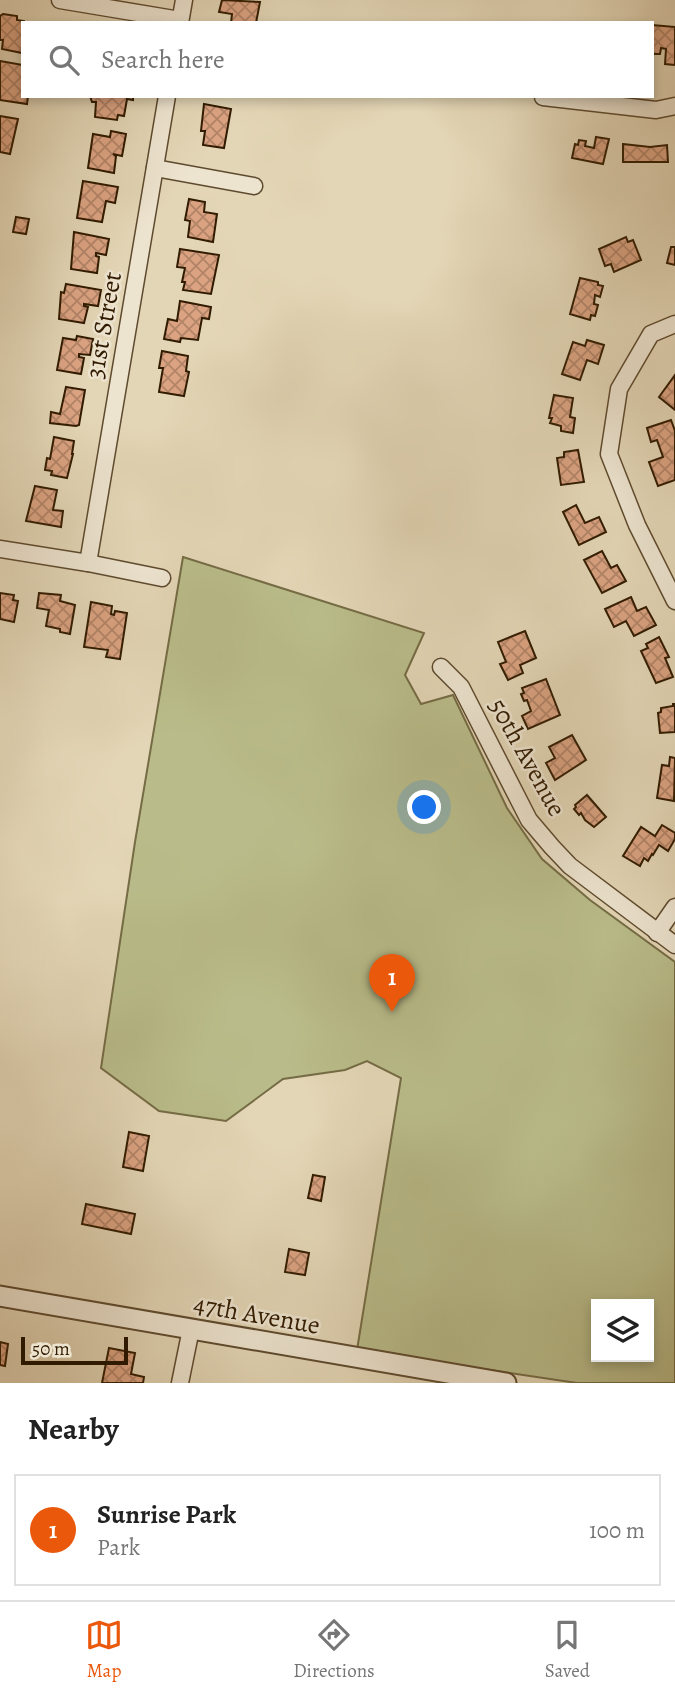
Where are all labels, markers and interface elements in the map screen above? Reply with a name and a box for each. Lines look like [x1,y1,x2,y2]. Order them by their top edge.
search box [21,21,654,98]
icon: search [45,41,83,79]
text: Search here [101,42,225,77]
street label: 31st Street [77,269,130,381]
street label: 50th Avenue [481,692,574,823]
your location [407,790,441,824]
pin: 1 [369,954,415,1012]
street label: 47th Avenue [191,1286,323,1343]
map controls [591,1299,654,1362]
button: layers [591,1299,654,1362]
scale bar [21,1334,128,1366]
text: 50 m [32,1336,70,1362]
text: Nearby [28,1409,119,1449]
text: Sunrise Park [97,1497,236,1532]
text: 1 [49,1515,57,1546]
text: 100 m [589,1515,645,1546]
text: Park [97,1532,140,1563]
tab: Map [85,1616,123,1684]
tab: Directions [293,1616,375,1684]
tab: Saved [545,1616,590,1684]

